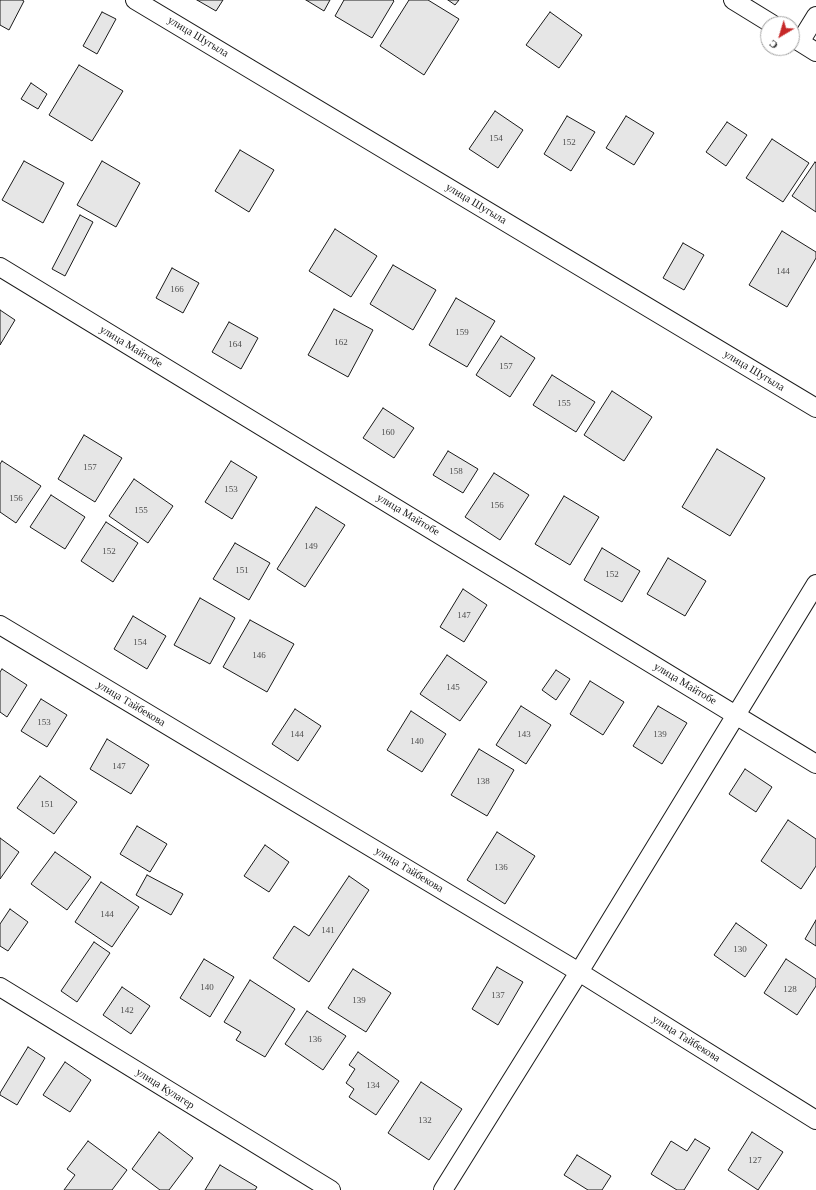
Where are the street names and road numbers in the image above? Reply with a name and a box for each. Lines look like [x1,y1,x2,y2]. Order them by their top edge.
street label: улица Шугыла [165,14,231,60]
street label: улица Шугыла [443,181,509,227]
street label: улица Майтобе [97,323,165,371]
street label: улица Шугыла [721,348,787,394]
street label: улица Майтобе [374,491,442,539]
street label: улица Майтобе [651,660,719,708]
street label: улица Тайбекова [94,678,168,730]
street label: улица Тайбекова [372,844,446,896]
street label: улица Тайбекова [650,1013,722,1065]
street label: улица Кулагер [133,1066,197,1112]

